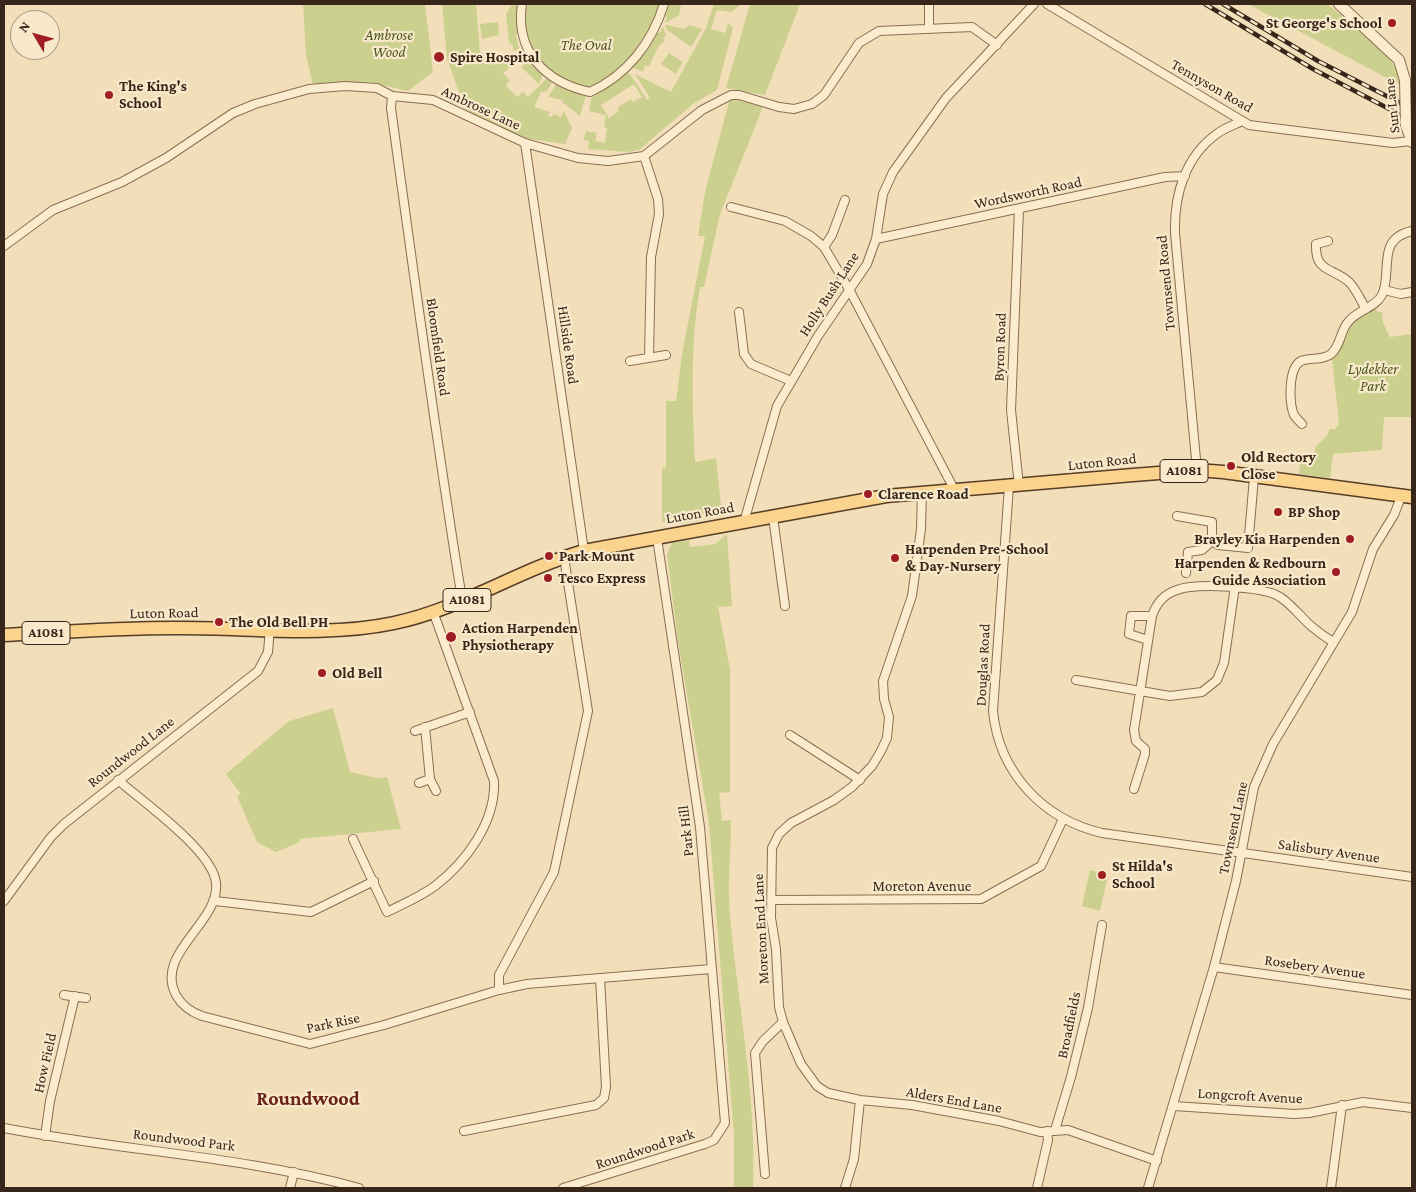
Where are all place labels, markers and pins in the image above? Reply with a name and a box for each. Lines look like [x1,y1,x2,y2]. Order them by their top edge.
place label: St George's School [1266,14,1382,32]
marker: St George's School [1386,17,1398,29]
place label: Spire Hospital [450,48,539,66]
marker: Spire Hospital [432,50,446,64]
place label: The King's School [119,77,187,112]
marker: The King's School [103,89,115,101]
place label: Old Rectory Close [1241,448,1316,483]
marker: Old Rectory Close [1225,460,1237,472]
place label: Clarence Road [878,485,969,503]
marker: Clarence Road [862,488,874,500]
place label: BP Shop [1288,503,1340,521]
marker: BP Shop [1272,506,1284,518]
place label: Brayley Kia Harpenden [1194,530,1340,548]
marker: Brayley Kia Harpenden [1344,533,1356,545]
place label: Harpenden Pre-School & Day-Nursery [905,540,1049,575]
place label: Park Mount [559,547,635,565]
marker: Park Mount [543,550,555,562]
marker: Harpenden Pre-School & Day-Nursery [889,552,901,564]
place label: Harpenden & Redbourn Guide Association [1174,554,1326,589]
marker: Harpenden & Redbourn Guide Association [1330,566,1342,578]
place label: Tesco Express [558,569,646,587]
marker: Tesco Express [542,572,554,584]
place label: The Old Bell PH [229,613,328,631]
marker: The Old Bell PH [213,616,225,628]
place label: Action Harpenden Physiotherapy [462,619,578,654]
marker: Action Harpenden Physiotherapy [444,630,458,644]
place label: Old Bell [332,664,382,682]
marker: Old Bell [316,667,328,679]
place label: St Hilda's School [1112,857,1173,892]
marker: St Hilda's School [1096,869,1108,881]

